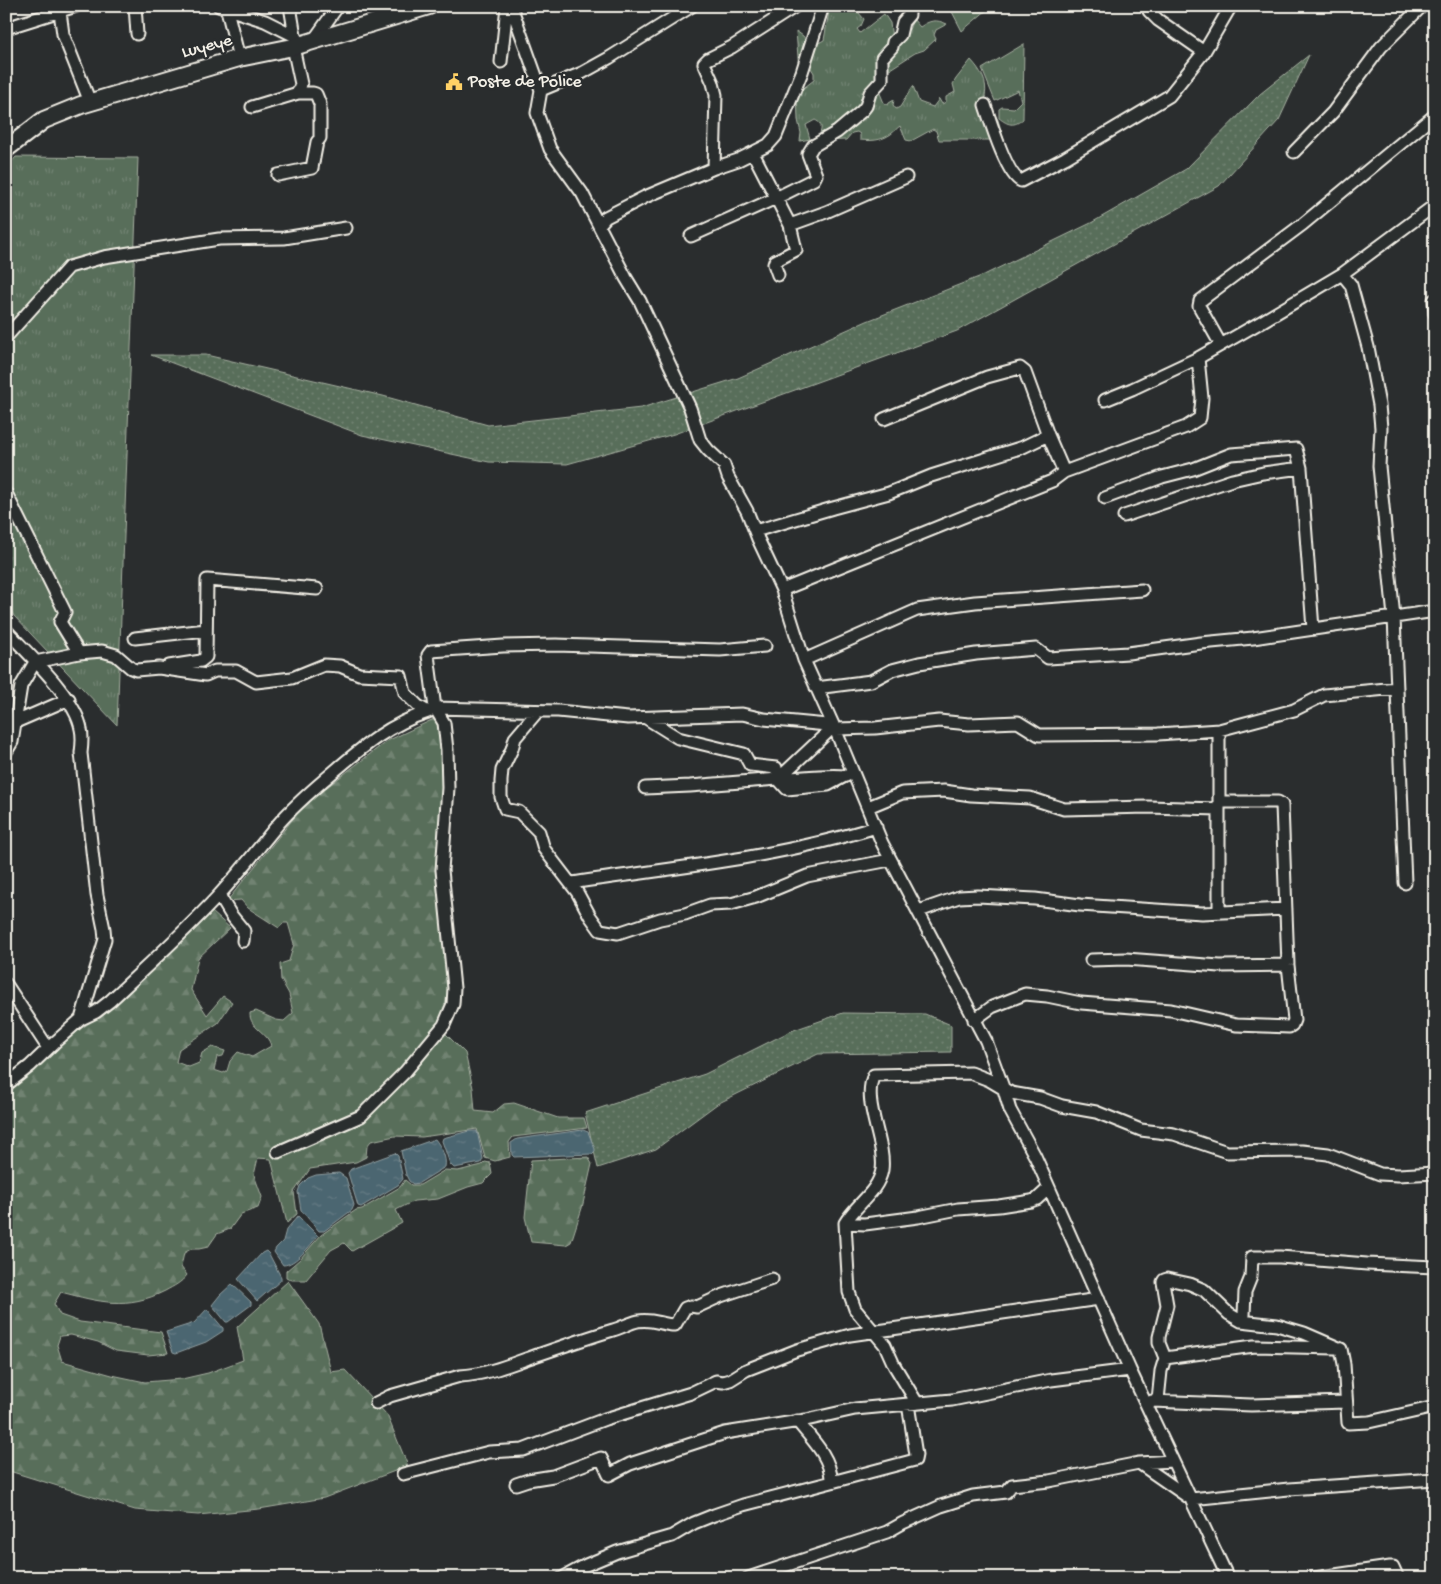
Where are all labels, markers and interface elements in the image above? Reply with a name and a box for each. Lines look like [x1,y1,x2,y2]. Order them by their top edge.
street label: Luyeye [179,30,235,64]
public building icon: Poste de Police [444,72,464,92]
place label: Poste de Police [467,72,582,93]

